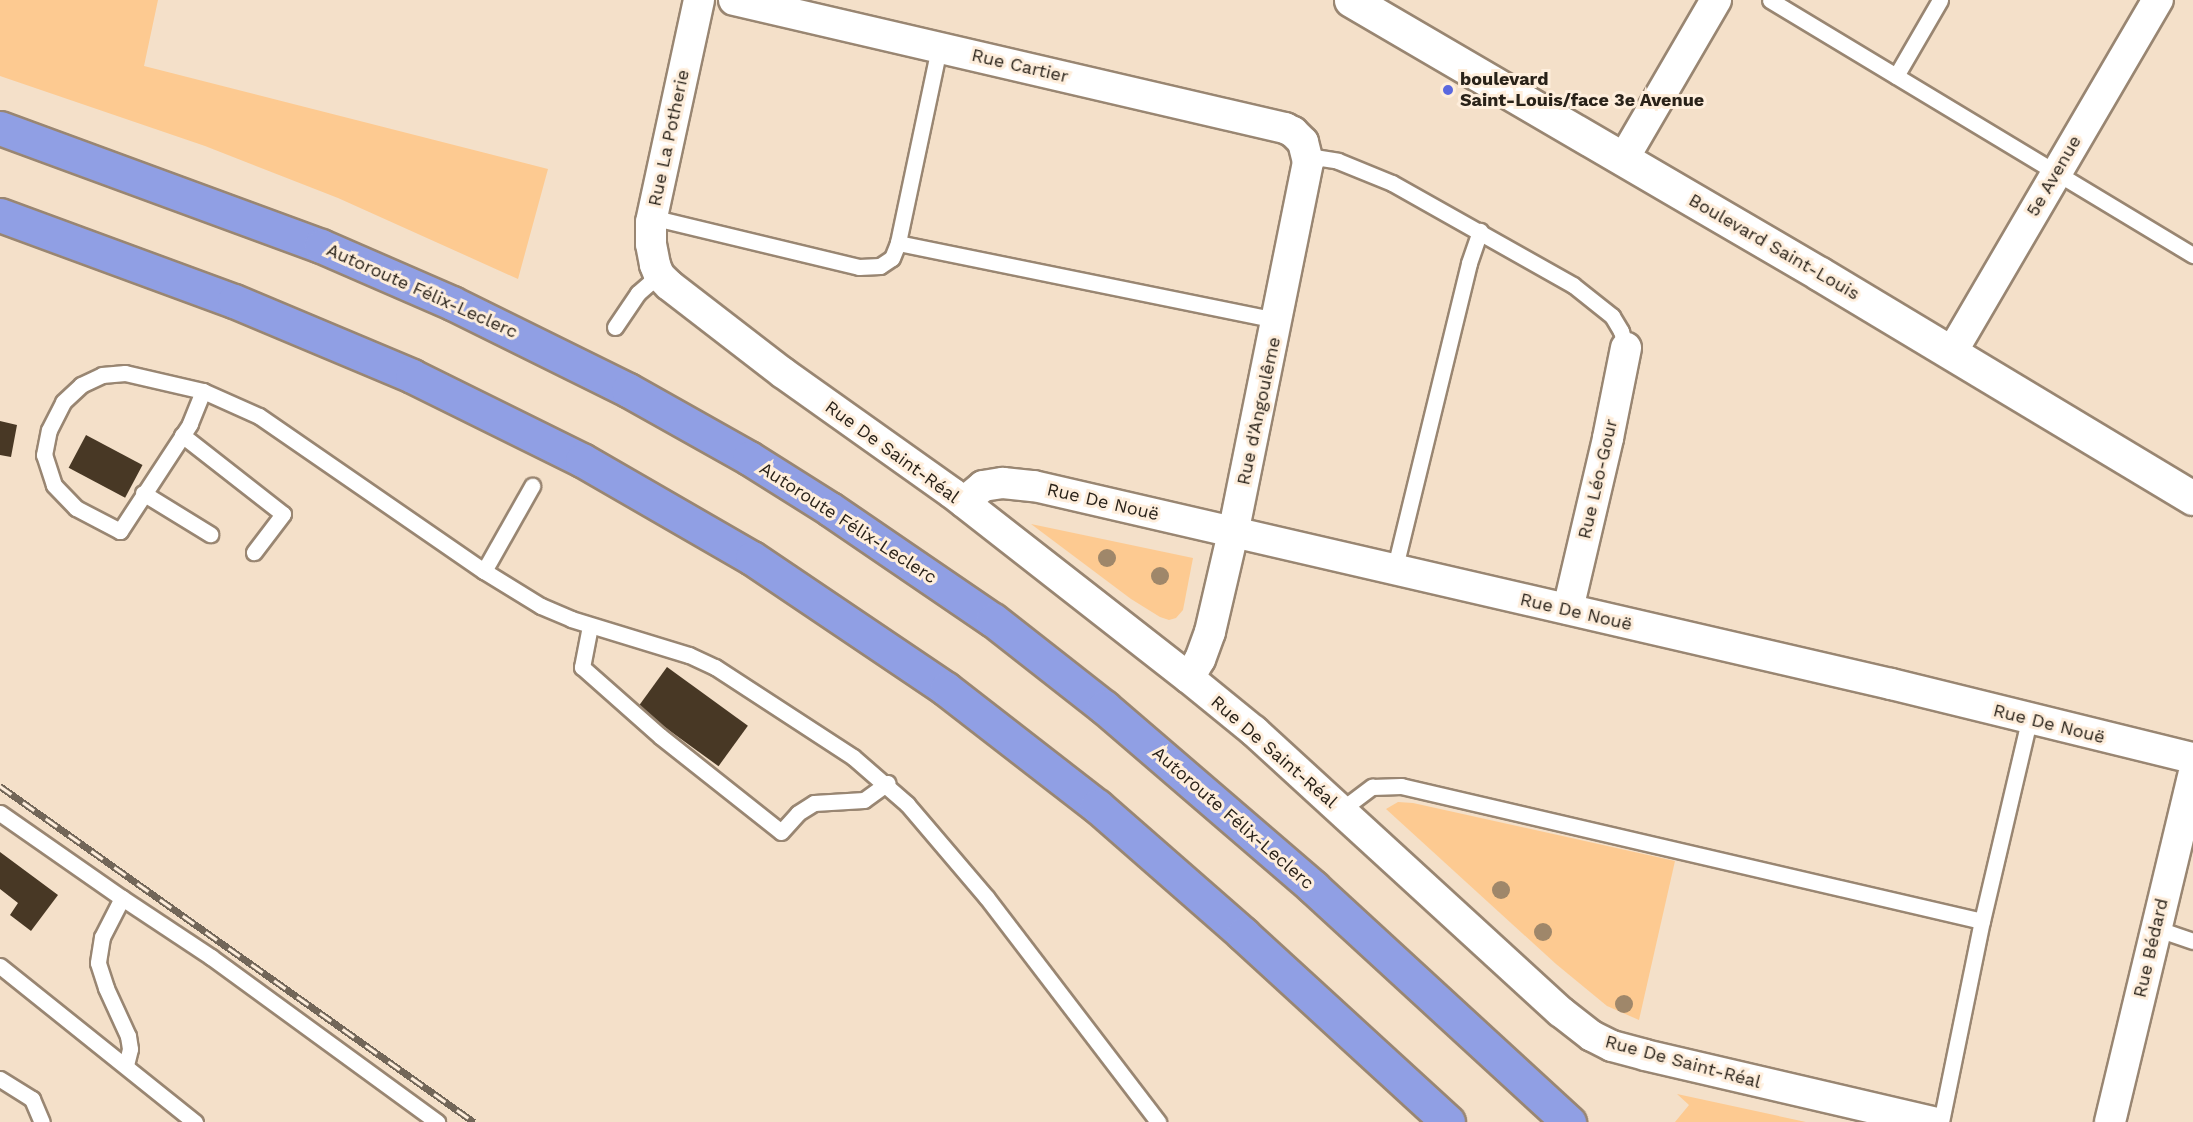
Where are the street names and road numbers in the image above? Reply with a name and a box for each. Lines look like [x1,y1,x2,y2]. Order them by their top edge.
street label: Rue Cartier [969,44,1071,88]
street label: Rue La Potherie [644,68,694,208]
street label: 5e Avenue [2022,131,2086,221]
street label: Boulevard Saint-Louis [1685,189,1863,305]
street label: Autoroute Félix-Leclerc [323,239,521,343]
street label: Rue d'Angoulême [1233,335,1285,487]
street label: Rue De Saint-Réal [821,396,963,508]
street label: Rue Léo-Gour [1574,417,1622,541]
street label: Autoroute Félix-Leclerc [755,458,941,588]
street label: Rue De Nouë [1045,479,1161,525]
street label: Rue De Nouë [1518,589,1634,635]
street label: Rue De Saint-Réal [1206,691,1342,813]
street label: Rue De Nouë [1991,700,2107,748]
street label: Autoroute Félix-Leclerc [1148,742,1318,894]
street label: Rue Bédard [2129,896,2173,1000]
street label: Rue De Saint-Réal [1603,1031,1763,1093]

